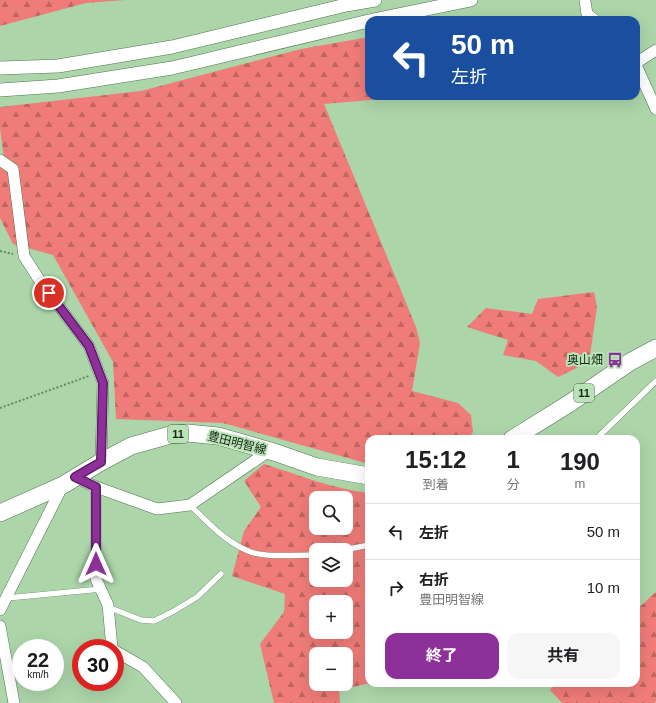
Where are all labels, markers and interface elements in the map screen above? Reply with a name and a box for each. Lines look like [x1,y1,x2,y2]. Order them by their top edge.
text: 50 m [451,29,515,60]
icon: left [385,32,437,84]
text: 左折 [451,67,487,87]
pin [32,276,66,310]
icon: arrive [38,282,60,304]
bus stop icon: 奥山畑 [606,351,624,369]
place label: 奥山畑 [567,353,603,367]
road number: 11 [574,384,594,402]
road number: 11 [168,425,188,443]
street label: 豊田明智線 [206,429,268,457]
text: 15:12 [405,446,466,473]
text: 1 [506,446,520,473]
text: 190 [560,448,600,475]
text: m [574,476,585,491]
text: 到着 [423,477,449,492]
text: 分 [507,477,520,492]
map controls [309,491,353,691]
button: search [309,491,353,535]
icon: left [385,521,407,543]
text: 50 m [587,523,620,540]
text: 左折 [419,524,449,541]
position arrow [75,543,117,585]
button: layers [309,543,353,587]
text: 右折 [419,571,449,588]
icon: right [385,577,407,599]
text: 10 m [587,579,620,596]
text: 豊田明智線 [419,592,484,607]
button: + [309,595,353,639]
button: 終了 [385,633,499,679]
button: 共有 [507,633,620,679]
speed limit sign: 30 [72,639,124,691]
button: − [309,647,353,691]
text: 22 [27,649,49,671]
text: km/h [27,669,49,680]

